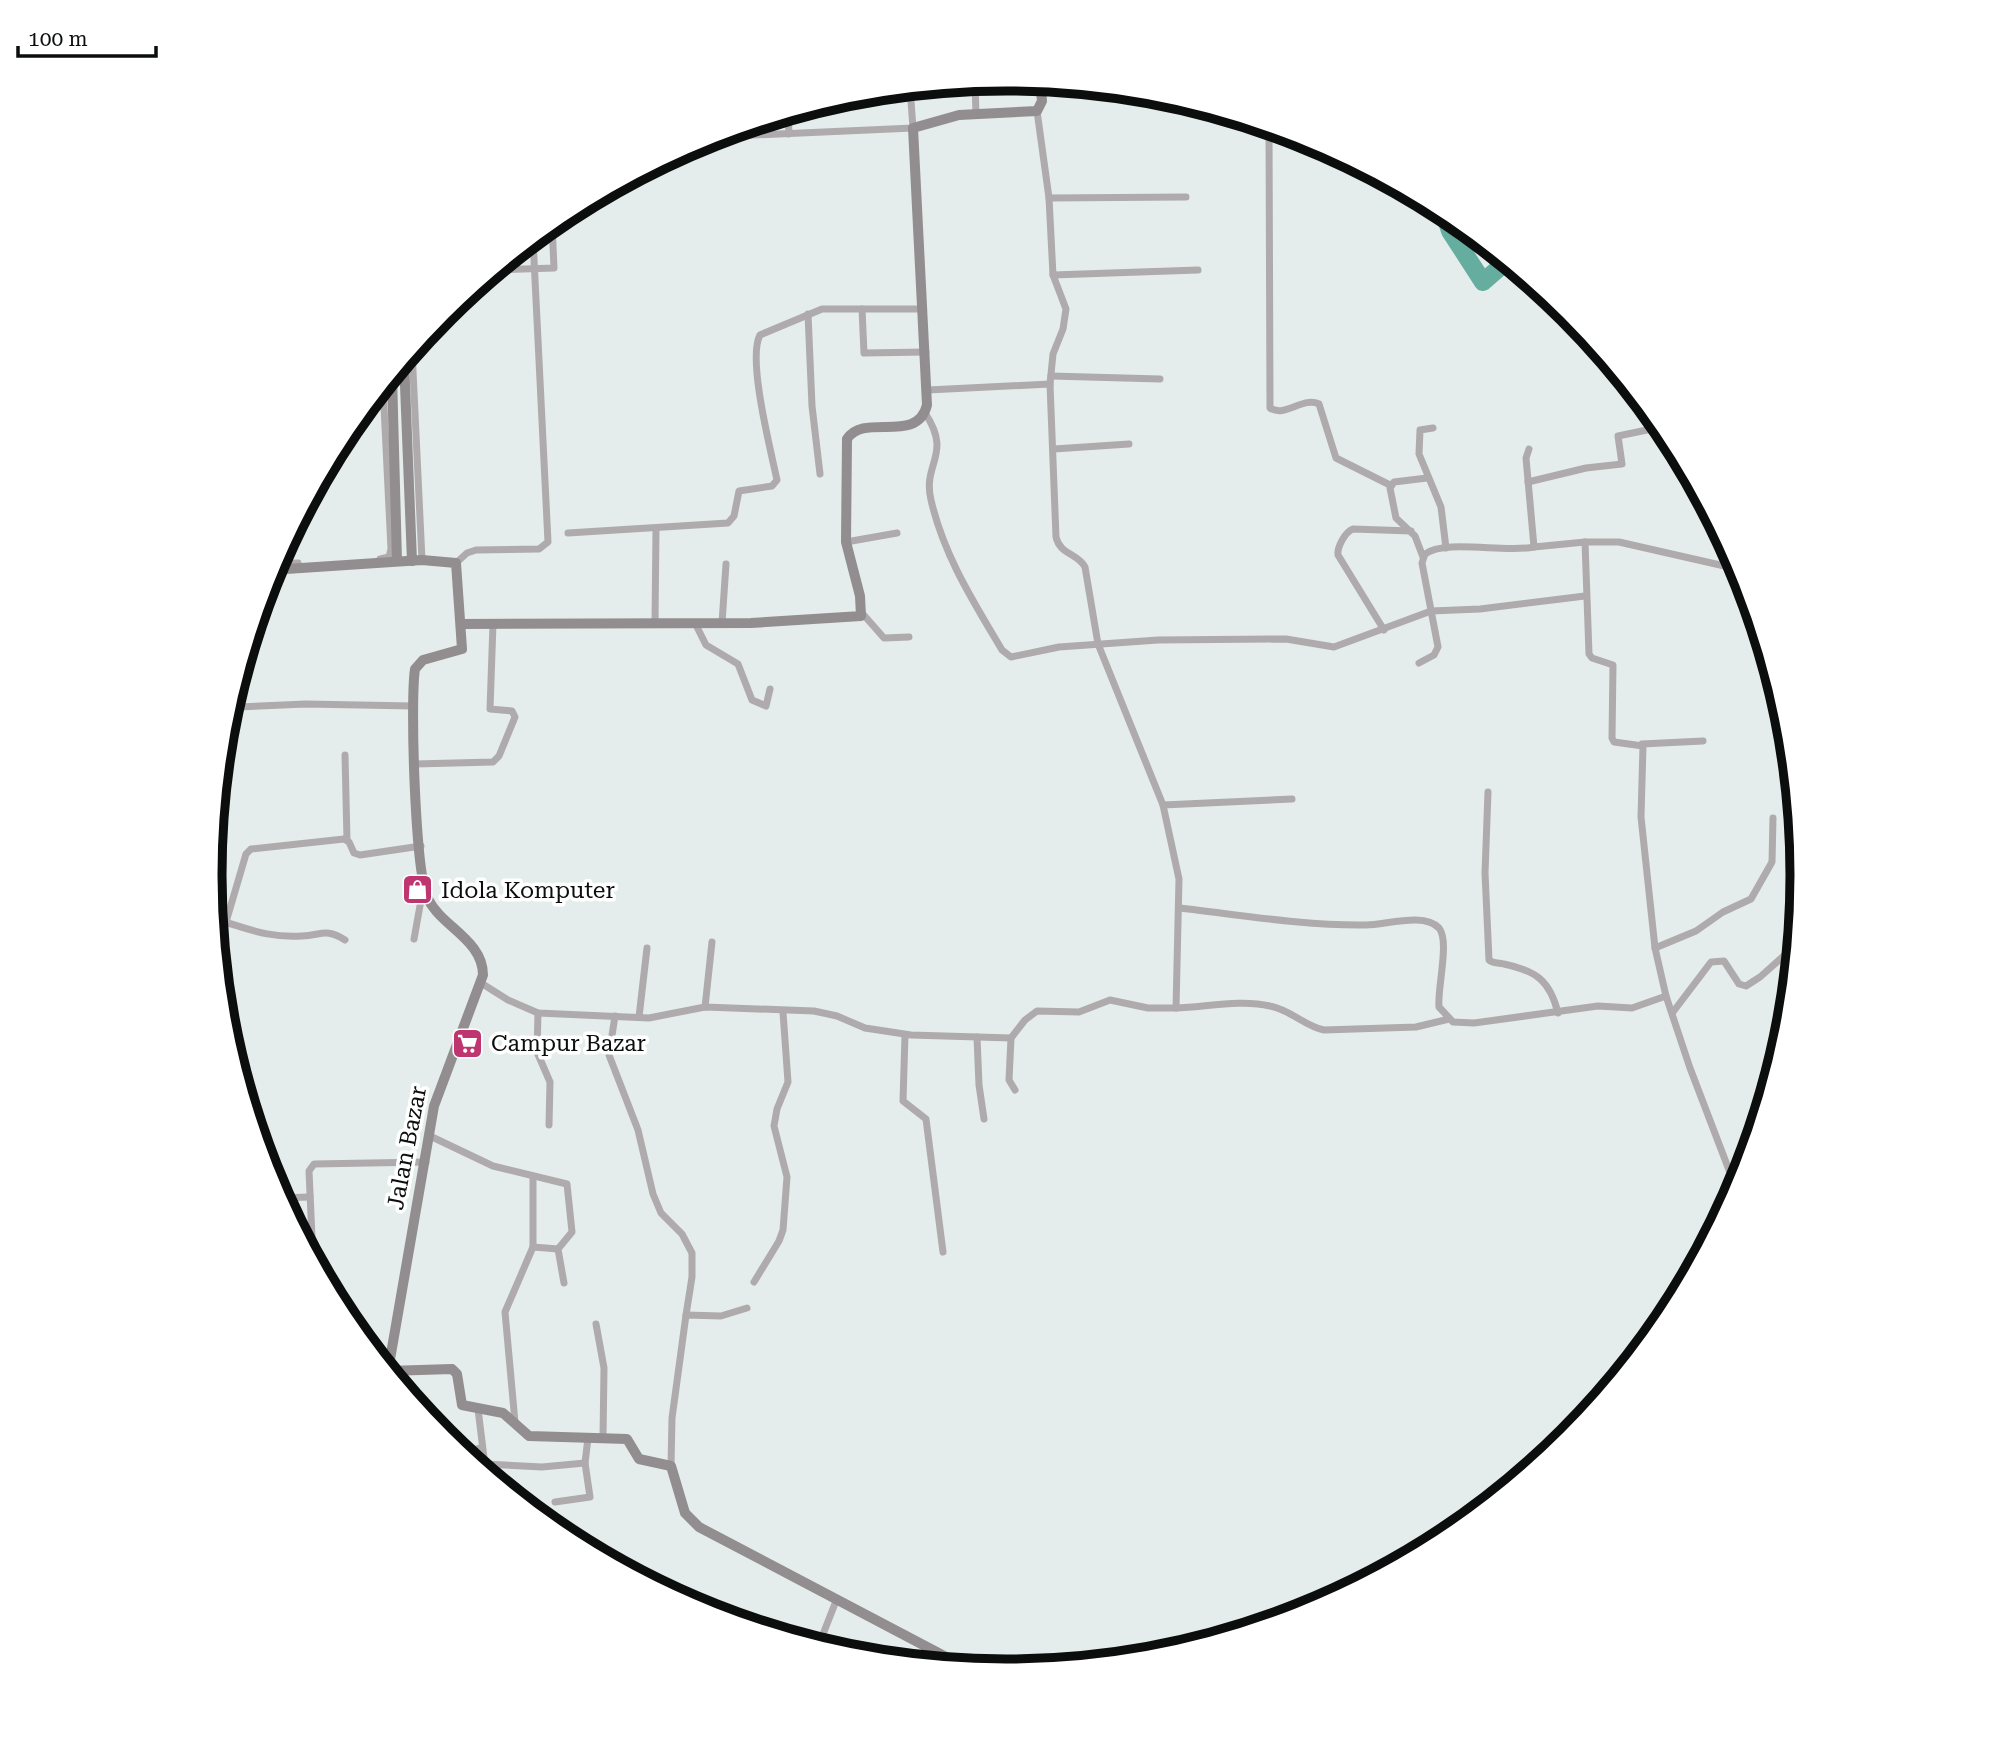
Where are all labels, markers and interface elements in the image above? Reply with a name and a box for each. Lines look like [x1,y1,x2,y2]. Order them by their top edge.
scale bar [18,14,156,58]
text: 100 m [28,27,88,51]
shop icon: Idola Komputer [401,873,435,907]
place label: Idola Komputer [441,877,615,904]
supermarket icon: Campur Bazar [451,1026,485,1060]
place label: Campur Bazar [491,1030,646,1057]
street label: Jalan Bazar [382,1084,432,1212]

